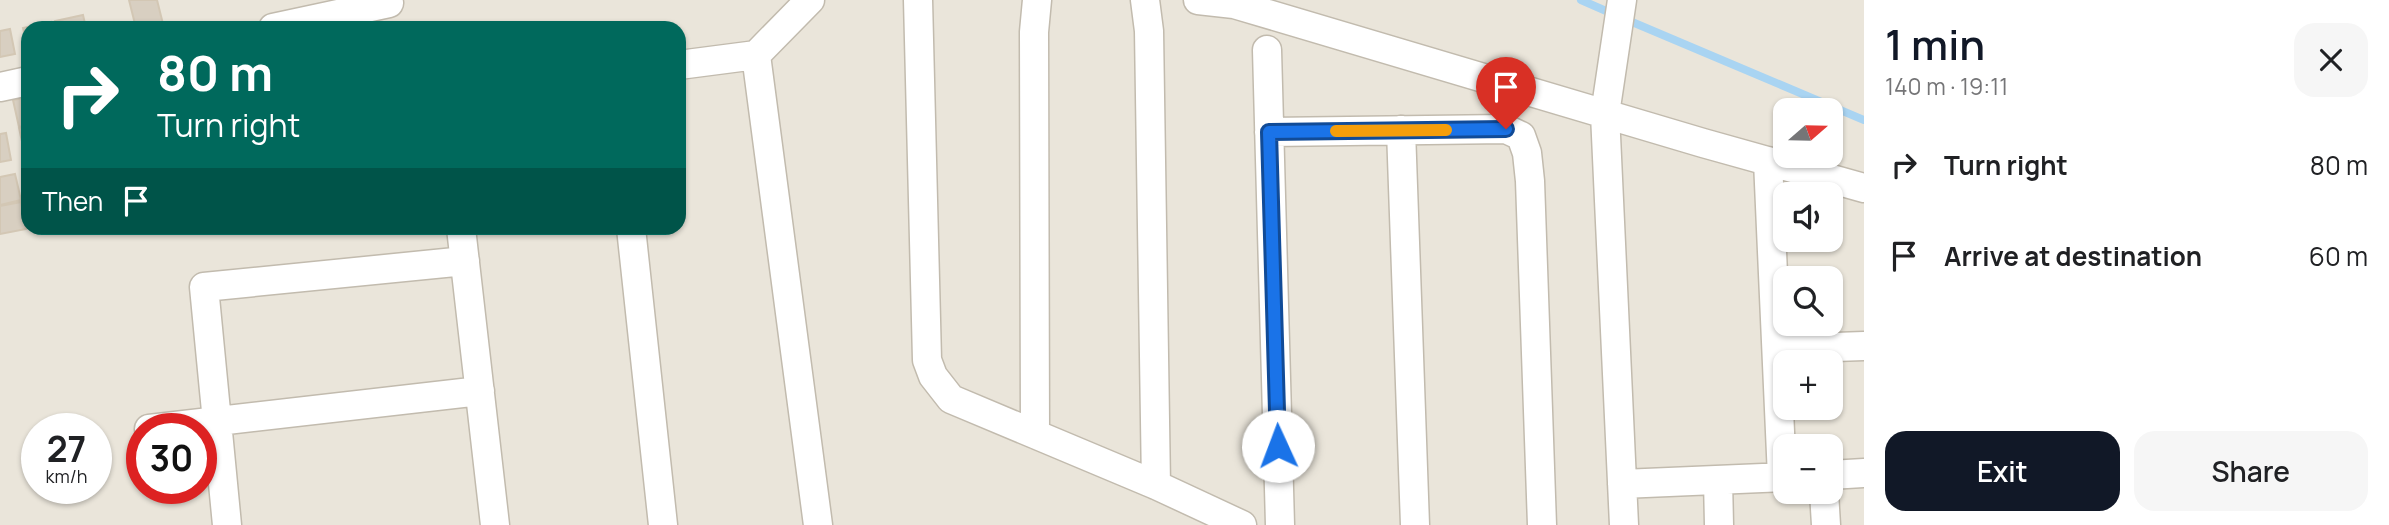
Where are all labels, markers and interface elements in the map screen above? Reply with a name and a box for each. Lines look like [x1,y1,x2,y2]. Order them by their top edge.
text: 1 min [1885,15,1985,73]
button: close [2294,23,2368,97]
text: 80 m [157,39,273,106]
icon: right [42,49,133,140]
pin [1476,57,1536,129]
icon: arrive [1487,68,1525,106]
text: 140 m · 19:11 [1885,70,2008,102]
north arrow [1773,98,1843,168]
map controls [1773,98,1843,504]
text: Turn right [157,103,300,147]
icon: right [1885,146,1923,184]
text: Turn right [1944,147,2068,183]
text: 80 m [2310,147,2368,183]
icon: arrive [117,182,155,220]
button: sound [1773,182,1843,252]
text: Then [42,183,103,219]
icon: arrive [1885,237,1923,275]
text: Arrive at destination [1944,238,2202,274]
text: 60 m [2309,238,2368,274]
button: search [1773,266,1843,336]
button: + [1773,350,1843,420]
position arrow [1241,409,1315,483]
speed limit sign: 30 [126,413,217,504]
text: 27 [47,425,86,473]
button: Exit [1885,431,2120,511]
button: Share [2134,431,2368,511]
button: − [1773,434,1843,504]
text: km/h [46,464,87,488]

